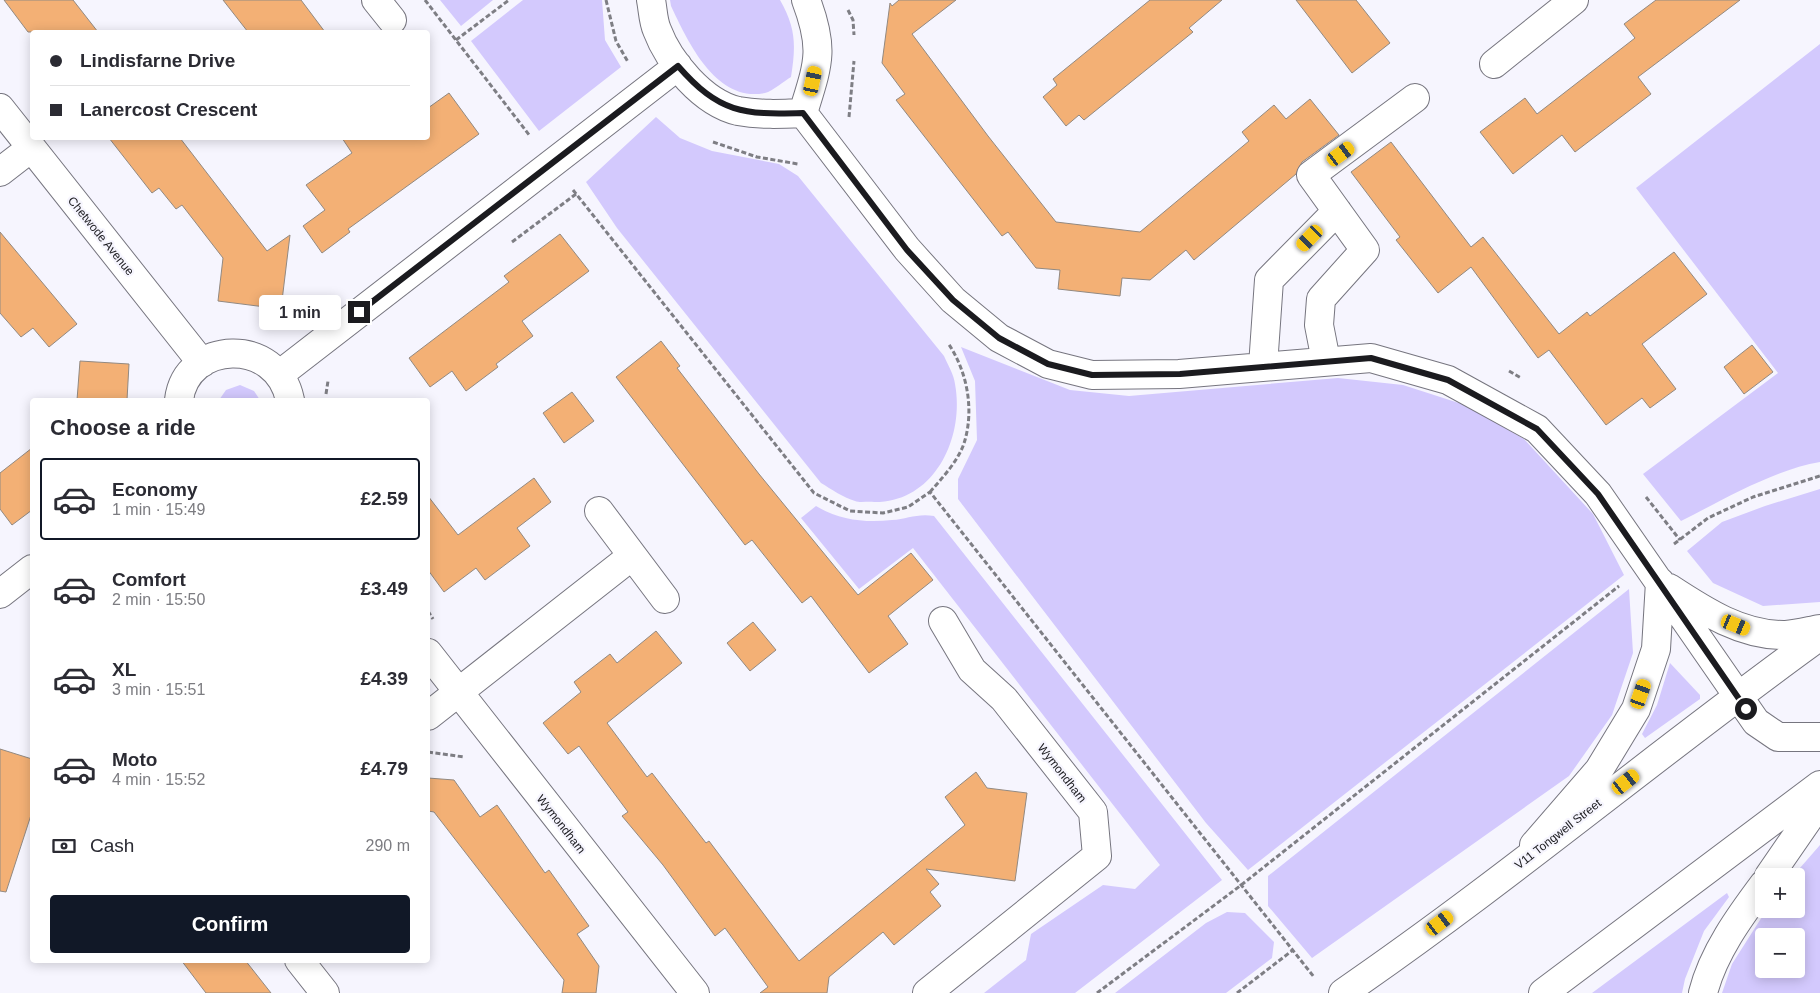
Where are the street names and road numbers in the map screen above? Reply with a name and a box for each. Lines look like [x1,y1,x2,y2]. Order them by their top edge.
street label: Chetwode Avenue [65,194,137,278]
street label: Wymondham [1035,741,1089,805]
street label: Wymondham [534,792,588,856]
street label: V11 Tongwell Street [1512,796,1604,872]

